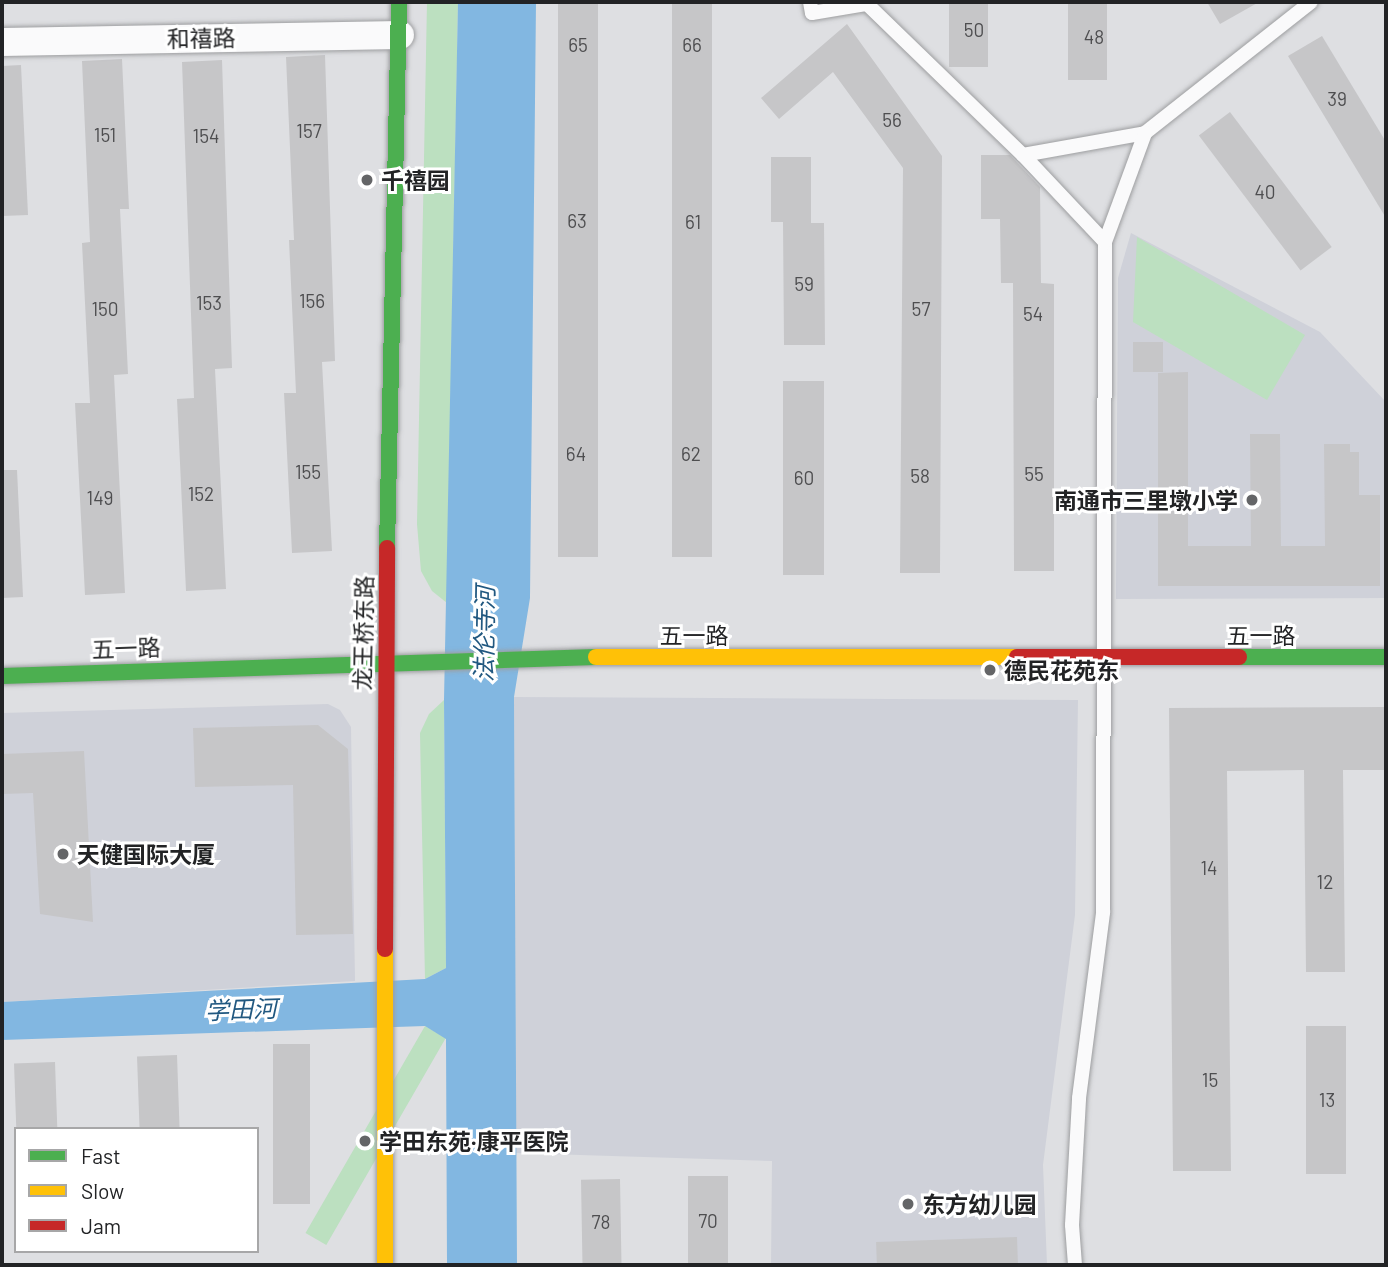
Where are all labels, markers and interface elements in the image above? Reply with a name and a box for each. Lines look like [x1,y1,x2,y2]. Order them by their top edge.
house number: 50 [964,19,984,41]
street label: 和禧路 [166,24,236,52]
house number: 48 [1084,26,1104,48]
house number: 65 [568,34,588,56]
house number: 66 [682,34,702,56]
house number: 39 [1327,88,1347,110]
house number: 56 [882,109,902,131]
house number: 157 [296,120,322,142]
house number: 151 [94,124,116,146]
house number: 154 [193,125,219,147]
place label: 千禧园 [381,166,450,194]
marker: 千禧园 [359,172,375,188]
house number: 40 [1254,181,1276,203]
house number: 63 [567,210,587,232]
house number: 61 [685,211,701,233]
house number: 59 [794,273,814,295]
house number: 156 [299,290,325,312]
house number: 153 [196,292,222,314]
house number: 150 [91,298,119,320]
house number: 57 [912,298,930,320]
house number: 54 [1023,303,1043,325]
house number: 64 [566,443,586,465]
house number: 62 [681,443,701,465]
house number: 155 [295,461,321,483]
house number: 55 [1024,463,1044,485]
house number: 58 [910,465,930,487]
house number: 60 [794,467,814,489]
house number: 152 [188,483,214,505]
place label: 南通市三里墩小学 [1054,486,1238,514]
house number: 149 [86,487,114,509]
marker: 南通市三里墩小学 [1244,492,1260,508]
street label: 龙王桥东路 [348,575,378,691]
water label: 法伦寺河 [469,586,499,682]
street label: 五一路 [660,621,728,649]
street label: 五一路 [1227,621,1295,649]
street label: 五一路 [91,633,161,663]
place label: 德民花苑东 [1004,656,1119,684]
marker: 德民花苑东 [982,662,998,678]
place label: 天健国际大厦 [77,840,215,868]
marker: 天健国际大厦 [55,846,71,862]
house number: 14 [1200,857,1218,879]
house number: 12 [1317,871,1333,893]
water label: 学田河 [205,993,277,1025]
house number: 15 [1202,1069,1218,1091]
house number: 13 [1319,1089,1335,1111]
legend [14,1127,259,1253]
place label: 学田东苑·康平医院 [379,1127,568,1155]
marker: 学田东苑·康平医院 [357,1133,373,1149]
text: Fast [81,1143,121,1168]
text: Slow [81,1178,124,1203]
place label: 东方幼儿园 [922,1190,1037,1218]
marker: 东方幼儿园 [900,1196,916,1212]
house number: 70 [698,1210,718,1232]
house number: 78 [592,1211,610,1233]
text: Jam [81,1213,121,1238]

